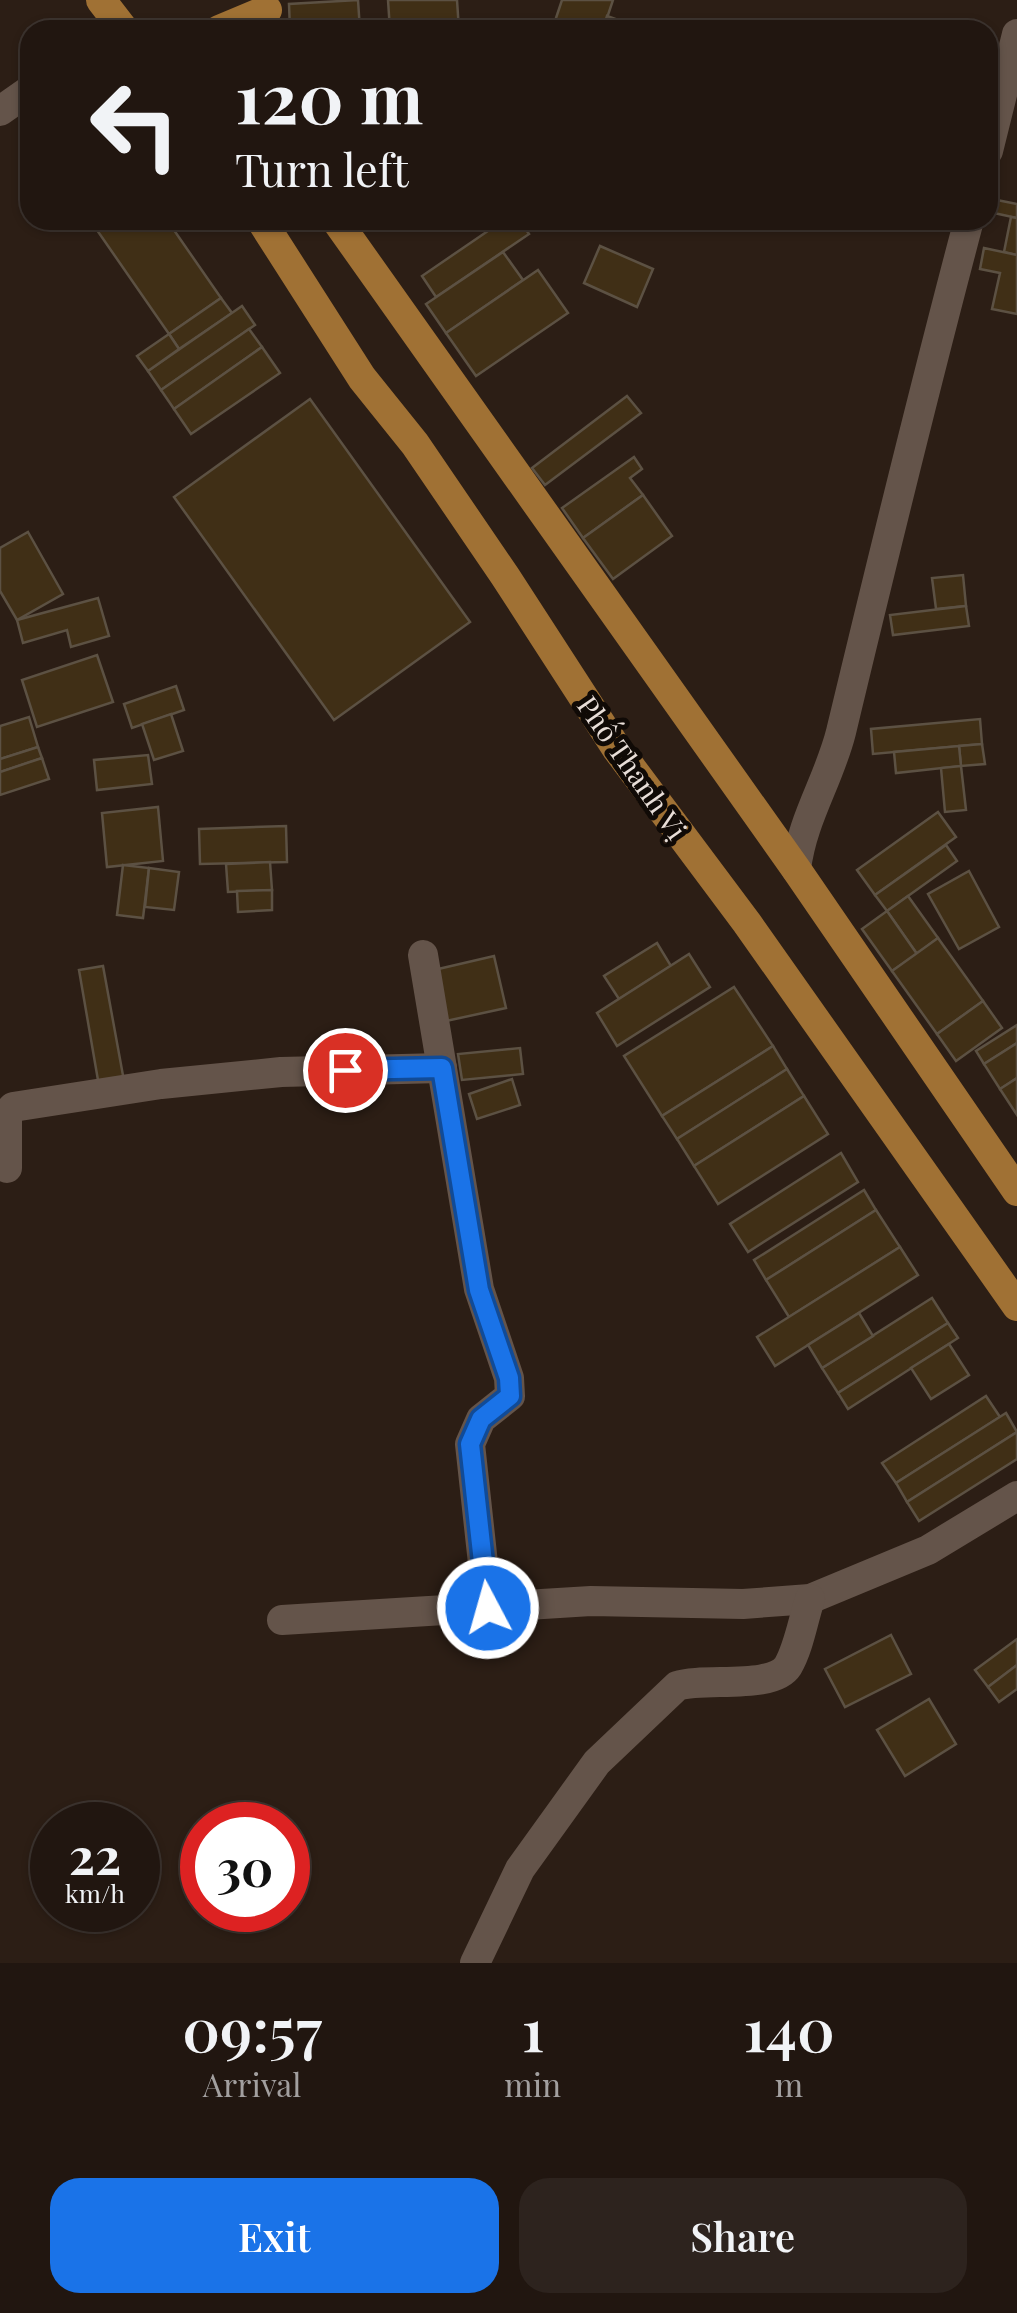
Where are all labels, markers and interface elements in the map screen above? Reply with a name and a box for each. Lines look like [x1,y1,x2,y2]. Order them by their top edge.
text: 120 m [235,48,423,142]
icon: left [70,60,200,190]
text: Turn left [235,138,409,198]
street label: Phố Thanh Vị [570,687,697,846]
pin [303,1028,388,1113]
icon: arrive [318,1043,373,1098]
position arrow [436,1556,540,1660]
speed limit sign: 30 [180,1802,310,1932]
text: 22 [69,1821,121,1888]
text: km/h [65,1876,125,1909]
text: 09:57 [182,1987,322,2067]
text: 1 [521,1987,544,2067]
text: 140 [743,1987,835,2067]
text: Arrival [203,2062,301,2105]
text: min [504,2062,561,2105]
text: m [775,2062,803,2105]
button: Exit [50,2178,499,2293]
button: Share [519,2178,967,2293]

